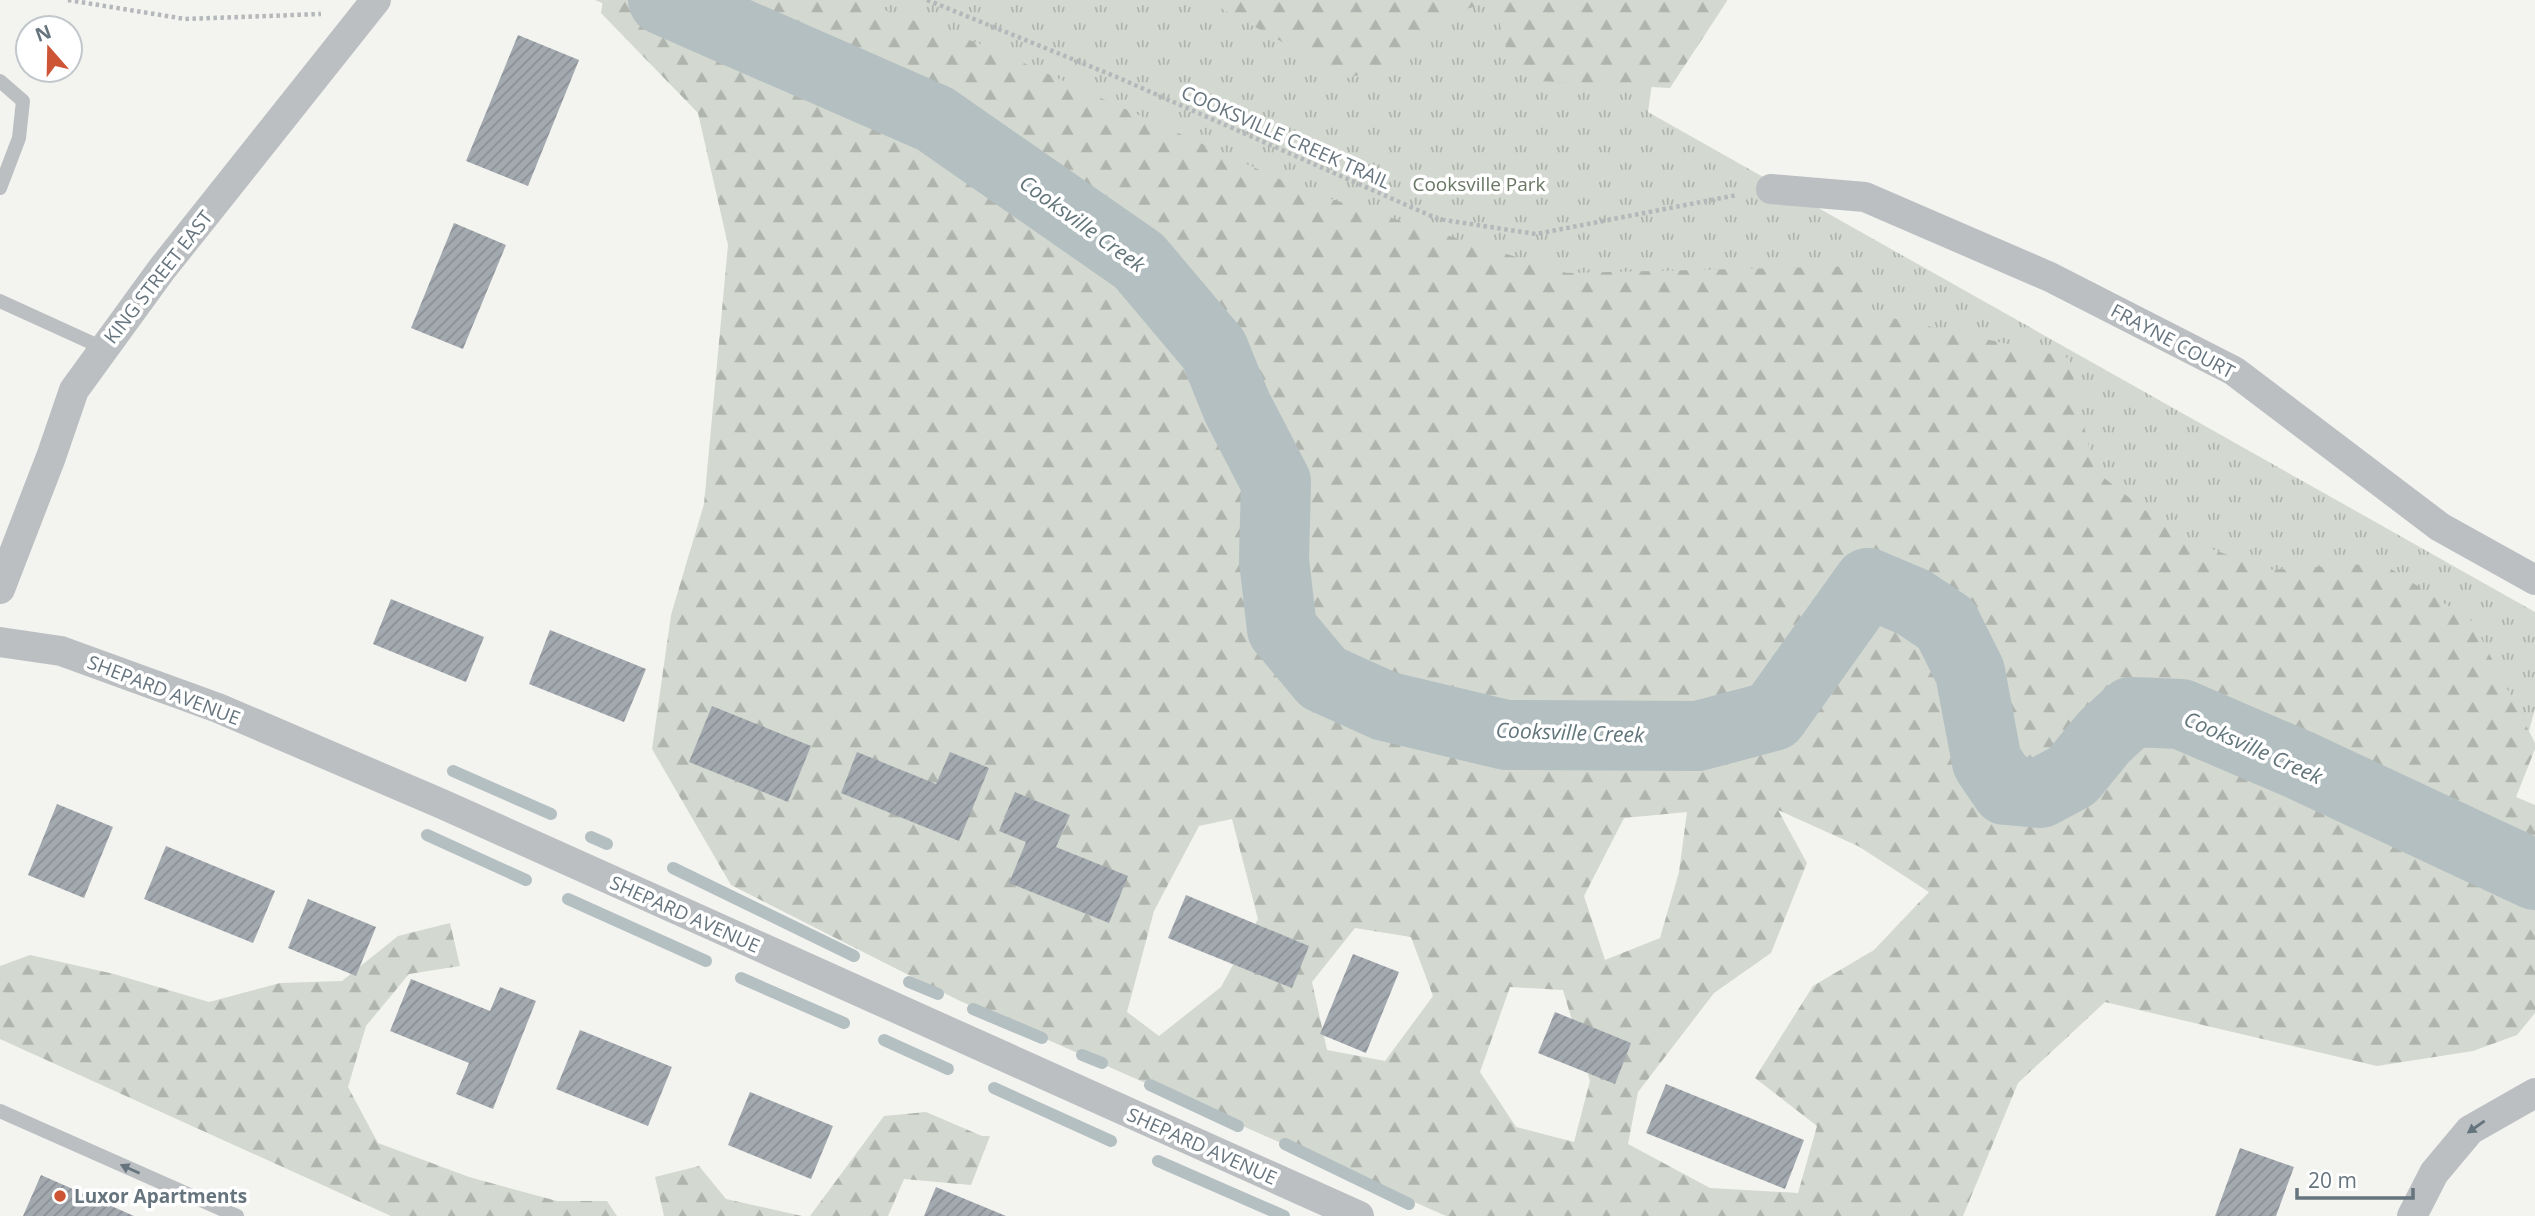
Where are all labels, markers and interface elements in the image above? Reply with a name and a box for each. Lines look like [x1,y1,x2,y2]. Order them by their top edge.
north arrow [14,14,84,84]
text: N [31,18,55,48]
street label: COOKSVILLE CREEK TRAIL [1177,79,1395,195]
water label: Cooksville Creek [1014,168,1152,279]
park label: Cooksville Park [1412,171,1546,197]
street label: KING STREET EAST [98,205,219,349]
street label: FRAYNE COURT [2107,297,2240,385]
street label: SHEPARD AVENUE [84,649,244,731]
water label: Cooksville Creek [2180,704,2328,790]
water label: Cooksville Creek [1495,715,1646,749]
street label: SHEPARD AVENUE [606,869,764,959]
street label: SHEPARD AVENUE [1123,1101,1281,1191]
one-way arrow [2467,1120,2485,1134]
scale bar [2297,1156,2412,1200]
one-way arrow [120,1163,140,1175]
text: 20 m [2308,1166,2357,1194]
place label: Luxor Apartments [74,1183,247,1209]
marker: Luxor Apartments [52,1188,68,1204]

